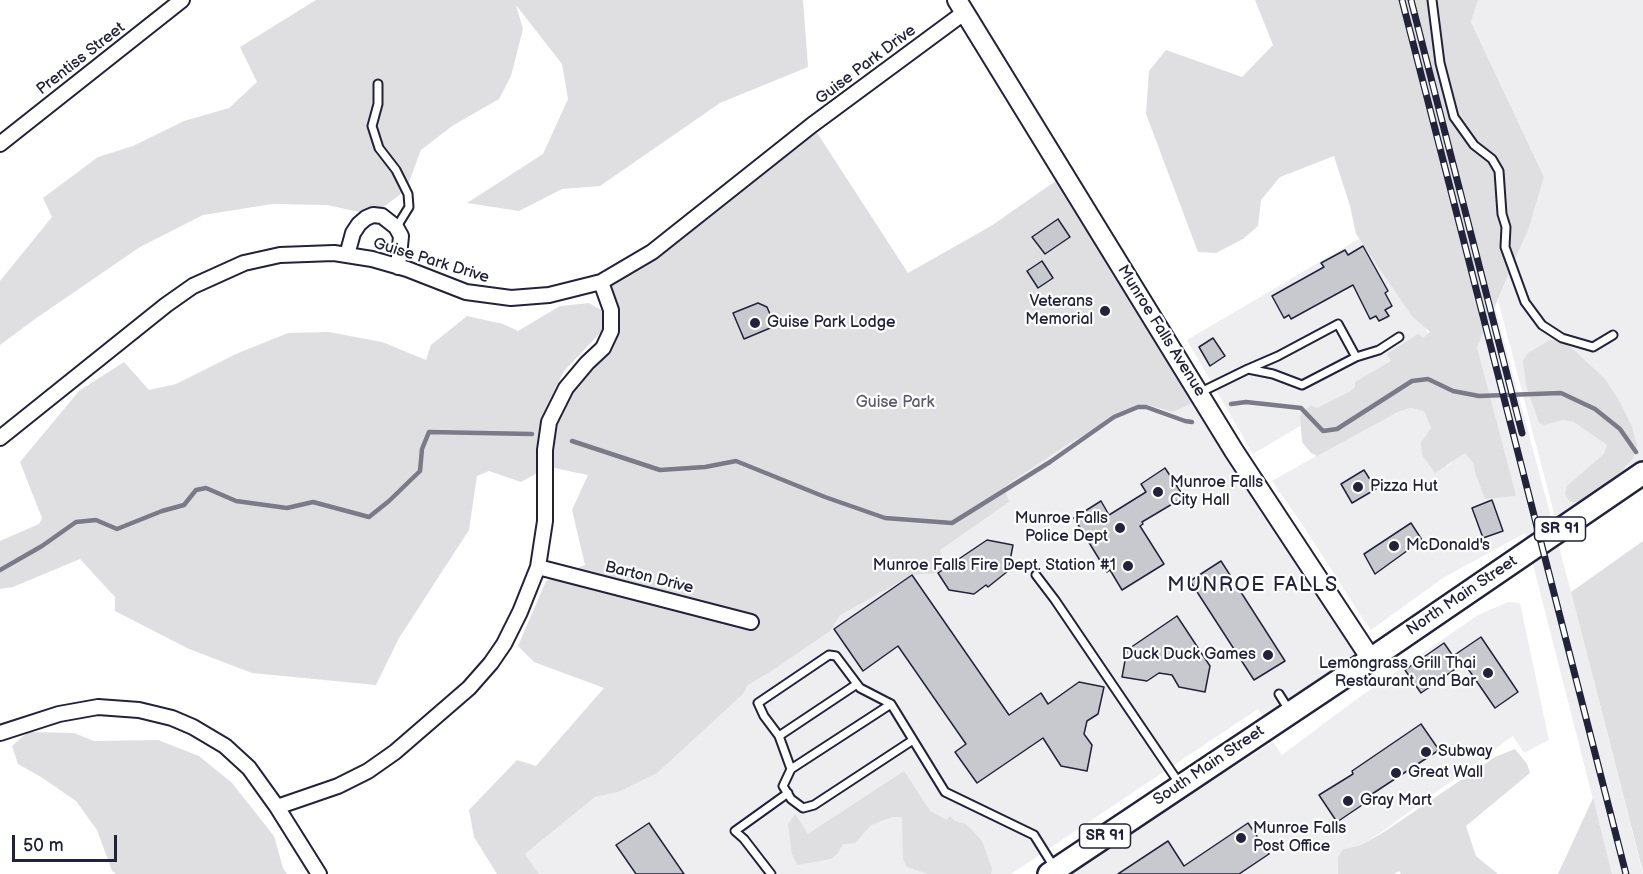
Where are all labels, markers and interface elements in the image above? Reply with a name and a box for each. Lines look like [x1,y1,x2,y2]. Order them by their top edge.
street label: Prentiss Street [33,19,129,99]
street label: Guise Park Drive [812,21,920,109]
street label: Guise Park Drive [371,234,491,288]
street label: Munroe Falls Avenue [1113,262,1209,400]
place label: Veterans Memorial [1025,292,1093,330]
marker: Veterans Memorial [1098,304,1112,318]
place label: Guise Park Lodge [767,313,896,333]
marker: Guise Park Lodge [748,316,762,330]
park label: Guise Park [856,393,934,413]
place label: Munroe Falls City Hall [1170,473,1263,511]
place label: Pizza Hut [1370,477,1438,497]
marker: Pizza Hut [1351,480,1365,494]
marker: Munroe Falls City Hall [1151,485,1165,499]
place label: Munroe Falls Police Dept [1015,509,1108,547]
road number: SR 91 [1534,517,1586,541]
marker: Munroe Falls Police Dept [1113,521,1127,535]
place label: McDonald's [1406,536,1490,556]
marker: McDonald's [1387,539,1401,553]
street label: North Main Street [1403,552,1521,640]
place label: Munroe Falls Fire Dept. Station #1 [873,556,1116,576]
street label: Barton Drive [603,558,695,598]
marker: Munroe Falls Fire Dept. Station #1 [1121,559,1135,573]
district label: MUNROE FALLS [1167,574,1339,598]
place label: Duck Duck Games [1122,645,1256,665]
marker: Duck Duck Games [1261,648,1275,662]
place label: Lemongrass Grill Thai Restaurant and Bar [1319,654,1476,692]
marker: Lemongrass Grill Thai Restaurant and Bar [1481,666,1495,680]
street label: South Main Street [1150,722,1268,810]
place label: Subway [1438,742,1492,762]
marker: Subway [1419,745,1433,759]
place label: Great Wall [1408,763,1483,783]
marker: Great Wall [1389,766,1403,780]
place label: Gray Mart [1360,791,1432,811]
marker: Gray Mart [1341,794,1355,808]
place label: Munroe Falls Post Office [1253,819,1346,857]
scale bar [15,823,120,861]
road number: SR 91 [1080,824,1130,848]
marker: Munroe Falls Post Office [1234,831,1248,845]
text: 50 m [23,835,64,856]

